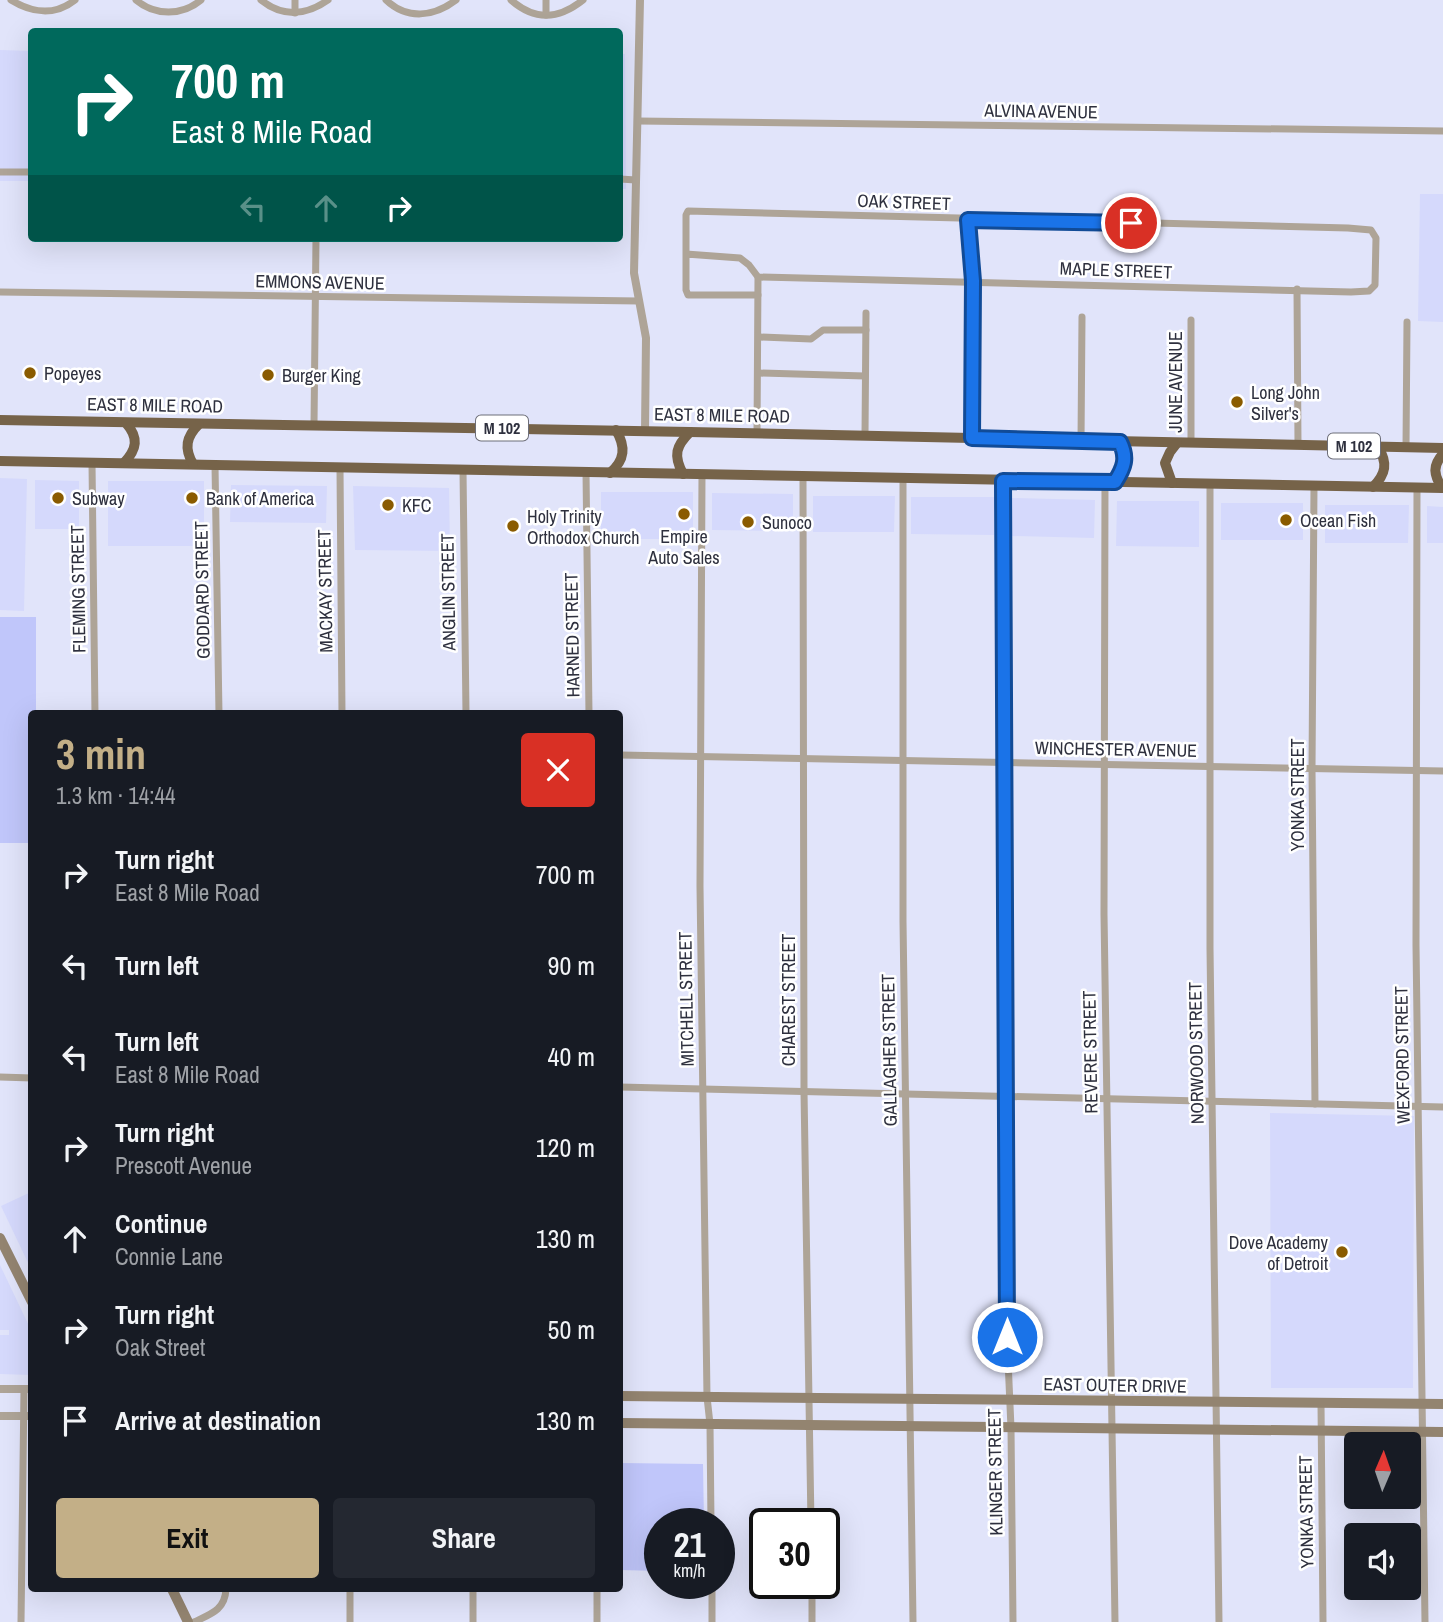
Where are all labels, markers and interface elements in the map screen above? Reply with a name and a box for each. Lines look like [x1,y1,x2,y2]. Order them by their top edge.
text: 700 m [171,47,285,113]
icon: right [56,56,147,147]
street label: ALVINA AVENUE [983,97,1098,124]
text: East 8 Mile Road [171,110,372,153]
street label: OAK STREET [857,188,951,216]
icon: left [234,189,272,227]
icon: ahead [307,189,345,227]
icon: right [380,189,418,227]
pin [1101,193,1161,253]
icon: arrive [1112,204,1150,242]
street label: MAPLE STREET [1059,256,1173,284]
street label: EMMONS AVENUE [255,268,385,296]
street label: JUNE AVENUE [1163,331,1188,433]
place label: Popeyes [44,361,101,386]
place label: Burger King [282,363,362,388]
marker: Popeyes [22,365,38,381]
marker: Burger King [260,367,276,383]
place label: Long John Silver's [1251,380,1320,426]
street label: EAST 8 MILE ROAD [87,391,223,419]
marker: Long John Silver's [1229,394,1245,410]
street label: EAST 8 MILE ROAD [654,401,790,429]
road number: M 102 [476,416,528,440]
road number: M 102 [1328,434,1380,458]
place label: Subway [72,486,125,511]
place label: Bank of America [206,486,314,511]
marker: Subway [50,490,66,506]
marker: Bank of America [184,490,200,506]
place label: KFC [402,493,432,518]
marker: KFC [380,497,396,513]
place label: Holy Trinity Orthodox Church [527,504,639,550]
marker: Empire Auto Sales [676,506,692,522]
place label: Ocean Fish [1300,508,1376,533]
place label: Sunoco [762,510,812,535]
marker: Ocean Fish [1278,512,1294,528]
marker: Sunoco [740,514,756,530]
marker: Holy Trinity Orthodox Church [505,518,521,534]
street label: GODDARD STREET [188,521,216,659]
place label: Empire Auto Sales [647,524,720,570]
street label: FLEMING STREET [64,525,92,653]
street label: MACKAY STREET [311,529,339,653]
street label: ANGLIN STREET [434,533,462,652]
street label: HARNED STREET [558,572,586,698]
text: 3 min [56,726,146,782]
button: close [521,733,595,807]
street label: WINCHESTER AVENUE [1035,735,1197,763]
street label: YONKA STREET [1285,738,1310,852]
text: 1.3 km · 14:44 [56,780,176,811]
text: Turn right [115,842,214,877]
icon: right [56,856,94,894]
text: 700 m [536,857,595,892]
text: East 8 Mile Road [115,877,260,908]
street label: MITCHELL STREET [672,931,700,1067]
street label: CHAREST STREET [776,934,801,1066]
icon: left [56,947,94,985]
text: Turn left [115,948,199,983]
text: 90 m [548,948,595,983]
street label: GALLAGHER STREET [875,974,903,1126]
street label: NORWOOD STREET [1182,982,1210,1124]
street label: WEXFORD STREET [1388,986,1416,1124]
street label: REVERE STREET [1076,990,1104,1114]
text: Turn left [115,1024,199,1059]
icon: left [56,1038,94,1076]
text: 40 m [548,1039,595,1074]
text: East 8 Mile Road [115,1059,260,1090]
text: Turn right [115,1115,214,1150]
icon: right [56,1129,94,1167]
text: 120 m [536,1130,595,1165]
text: Prescott Avenue [115,1150,252,1181]
text: Continue [115,1206,207,1241]
icon: ahead [56,1220,94,1258]
text: 130 m [536,1221,595,1256]
place label: Dove Academy of Detroit [1229,1230,1329,1276]
text: Connie Lane [115,1241,223,1272]
marker: Dove Academy of Detroit [1334,1244,1350,1260]
text: Turn right [115,1297,214,1332]
position arrow [970,1300,1044,1374]
icon: right [56,1311,94,1349]
text: 50 m [548,1312,595,1347]
text: Oak Street [115,1332,205,1363]
street label: EAST OUTER DRIVE [1043,1371,1187,1399]
icon: arrive [56,1402,94,1440]
text: Arrive at destination [115,1403,321,1438]
text: 130 m [536,1403,595,1438]
street label: KLINGER STREET [981,1408,1009,1536]
north arrow [1344,1432,1421,1508]
map controls [1344,1432,1421,1600]
street label: YONKA STREET [1293,1455,1319,1569]
button: Exit [56,1498,319,1578]
button: Share [333,1498,595,1578]
speed limit sign: 30 [749,1508,840,1599]
text: 21 [674,1521,705,1568]
button: sound [1344,1523,1421,1600]
text: km/h [674,1558,706,1583]

